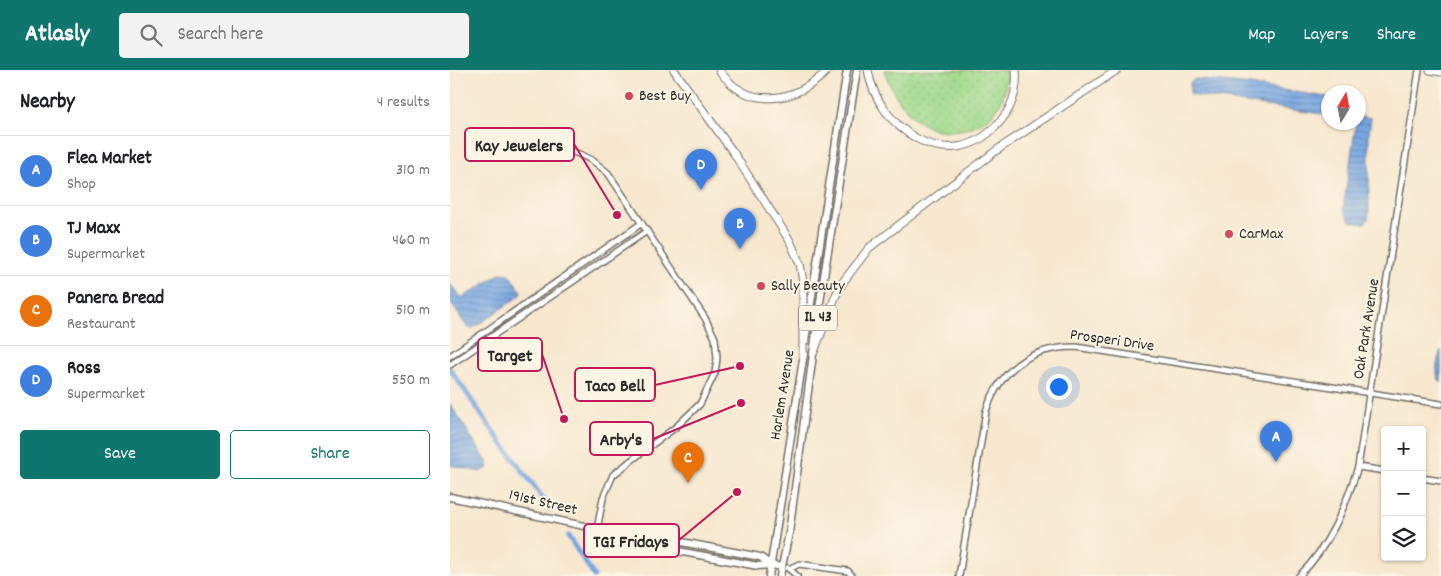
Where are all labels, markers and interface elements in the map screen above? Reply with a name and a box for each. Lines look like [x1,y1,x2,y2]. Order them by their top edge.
search box [119,13,469,58]
text: Atlasly [25,18,89,52]
icon: search [137,21,165,49]
text: Search here [177,22,263,49]
text: Map [1248,23,1275,48]
text: Layers [1303,23,1349,48]
text: Share [1377,23,1416,48]
place label: Best Buy [639,85,691,108]
north arrow [1321,85,1366,130]
text: Nearby [20,88,75,118]
marker: Best Buy [623,90,635,102]
text: 4 results [377,91,430,114]
callout: Kay Jewelers [465,128,574,161]
text: Kay Jewelers [475,135,564,160]
text: Flea Market [67,146,152,173]
pin: D [685,149,717,190]
text: A [32,159,40,182]
text: 310 m [396,159,430,182]
text: Shop [67,173,96,196]
pin: B [724,208,756,249]
text: TJ Maxx [67,216,120,243]
place label: CarMax [1239,223,1283,246]
marker: CarMax [1223,228,1235,240]
text: B [32,229,40,252]
text: 460 m [392,229,430,252]
text: Supermarket [67,243,145,266]
place label: Sally Beauty [771,275,845,298]
street label: Oak Park Avenue [1348,277,1386,381]
marker: Sally Beauty [755,280,767,292]
text: Panera Bread [67,286,164,313]
text: C [32,299,40,322]
text: 510 m [396,299,430,322]
road number: IL 43 [799,306,837,330]
text: Restaurant [67,313,136,336]
street label: Prosperi Drive [1068,324,1156,358]
callout: Target [478,338,542,371]
text: Target [488,345,533,370]
street label: Harlem Avenue [765,348,801,442]
text: Ross [67,356,101,383]
callout: Taco Bell [575,368,655,401]
text: D [32,369,40,392]
text: 550 m [392,369,430,392]
your location [1046,374,1072,400]
text: Taco Bell [585,375,646,400]
text: Supermarket [67,383,145,406]
pin: A [1260,421,1292,462]
callout: Arby's [590,422,653,455]
map controls [1381,426,1426,561]
button: + [1381,426,1426,471]
text: Arby's [600,429,643,454]
button: Save [20,430,220,479]
button: Share [230,430,430,479]
pin: C [672,442,704,483]
button: − [1381,471,1426,516]
street label: 191st Street [507,484,580,522]
button: layers [1381,516,1426,561]
callout: TGI Fridays [584,524,679,557]
text: TGI Fridays [593,531,669,556]

